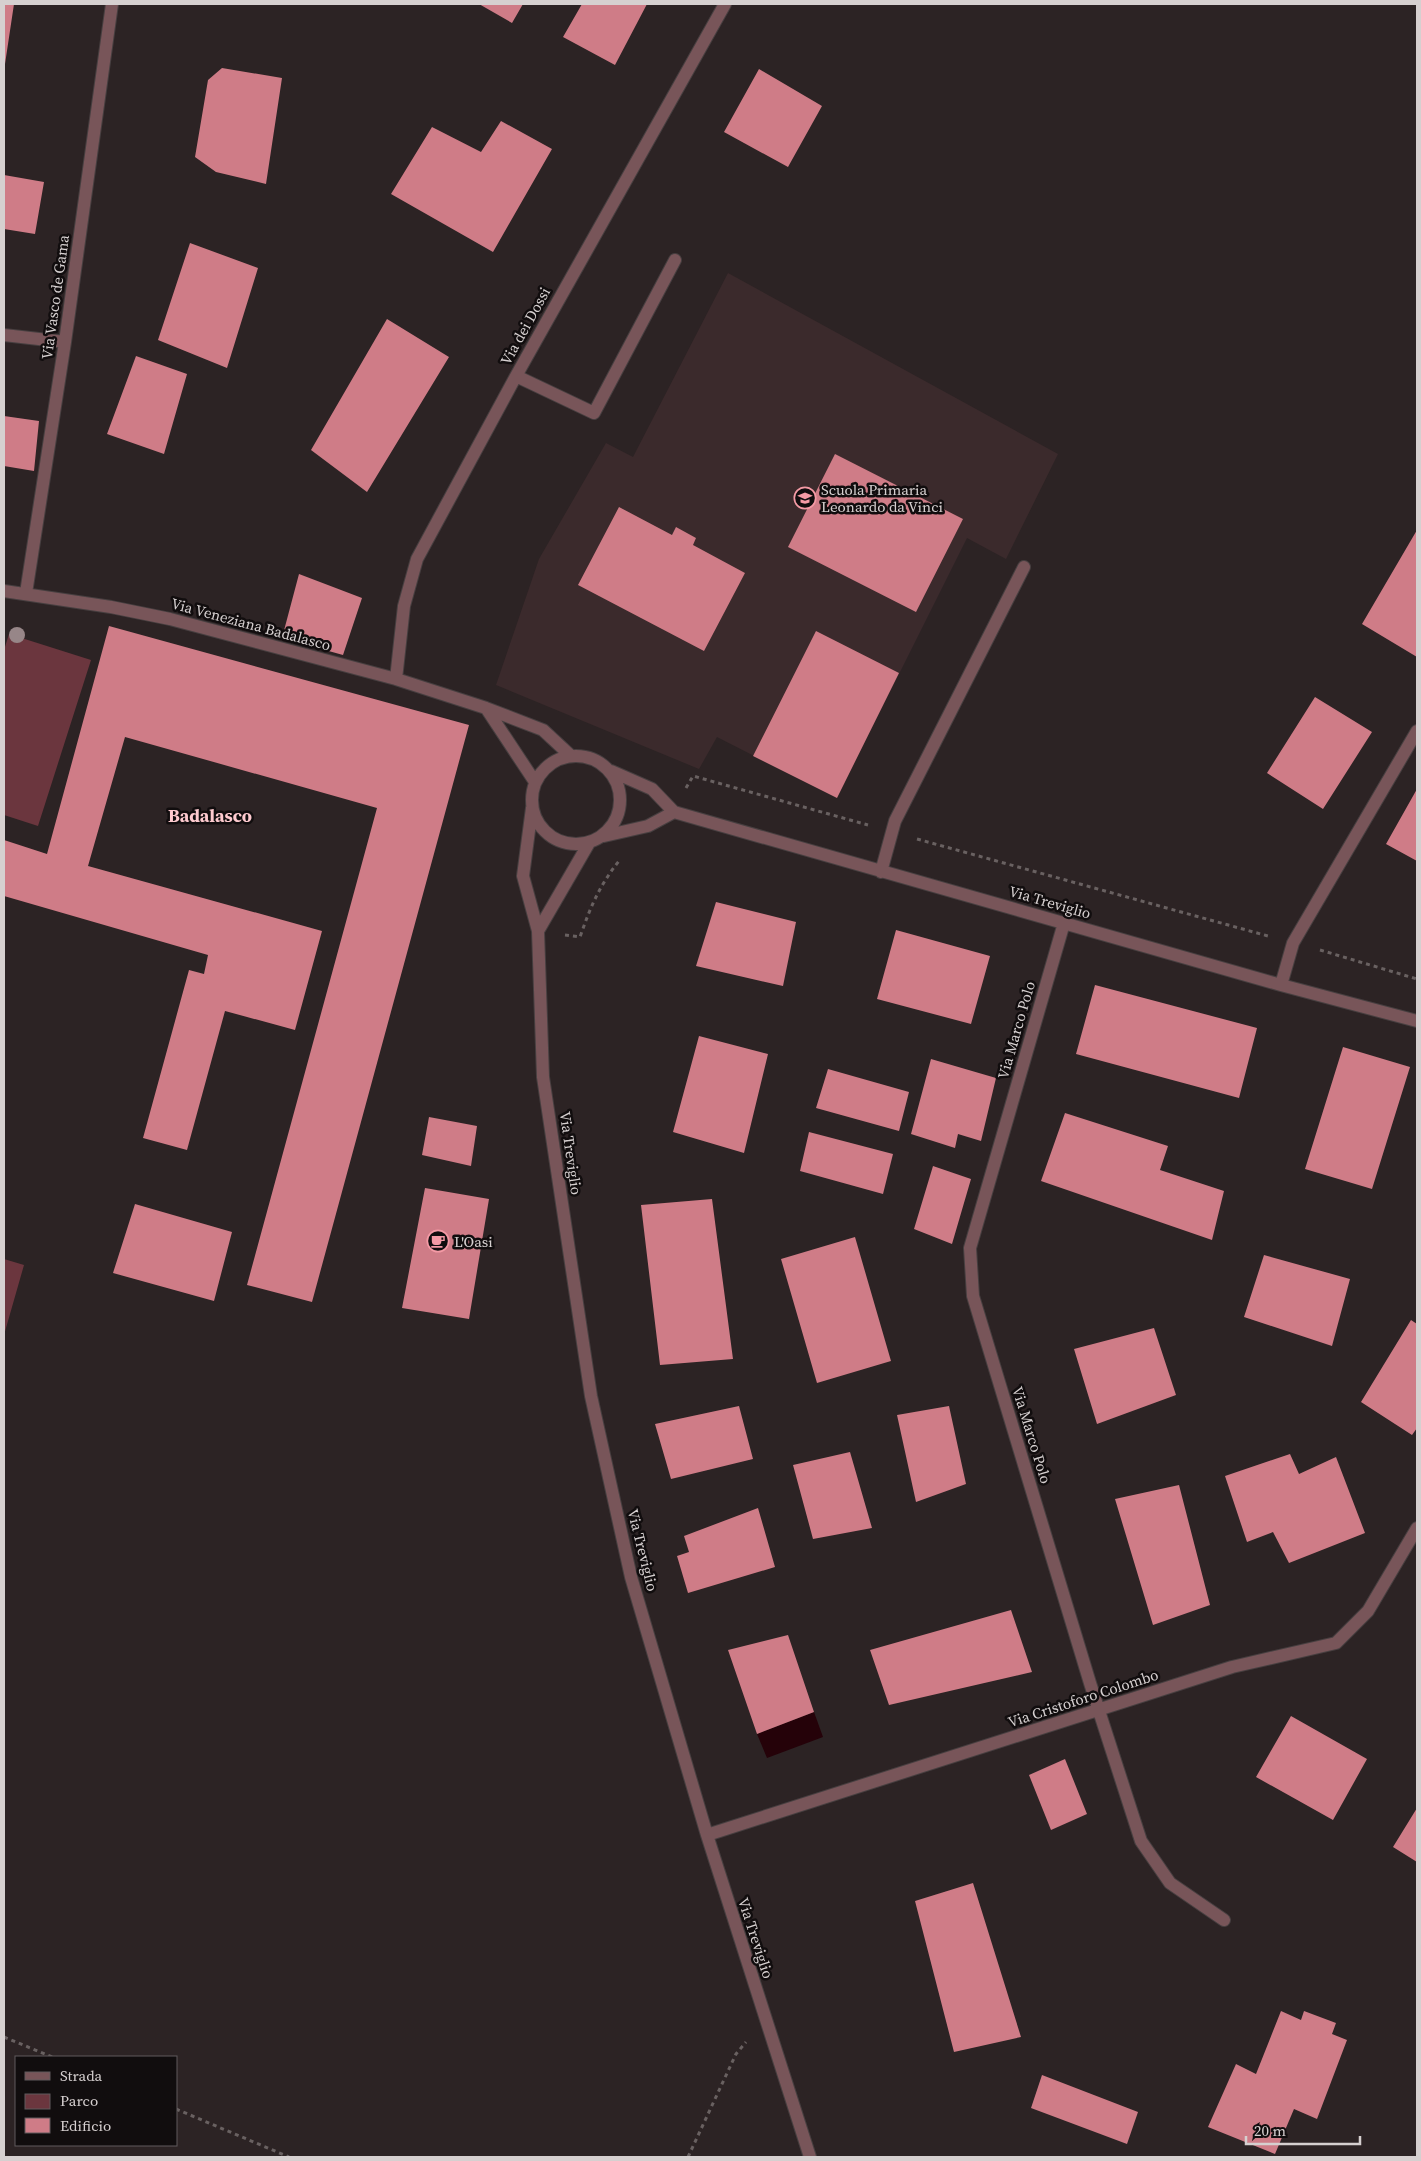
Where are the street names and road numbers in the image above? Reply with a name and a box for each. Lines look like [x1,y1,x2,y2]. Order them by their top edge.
street label: Via Vasco de Gama [36,233,74,361]
street label: Via dei Dossi [495,283,555,369]
street label: Via Veneziana Badalasco [169,593,333,655]
street label: Via Treviglio [1007,880,1093,924]
street label: Via Marco Polo [992,979,1040,1081]
street label: Via Treviglio [555,1110,587,1196]
street label: Via Marco Polo [1007,1384,1057,1486]
street label: Via Treviglio [623,1507,663,1593]
street label: Via Cristoforo Colombo [1005,1664,1161,1732]
street label: Via Treviglio [733,1895,779,1981]

